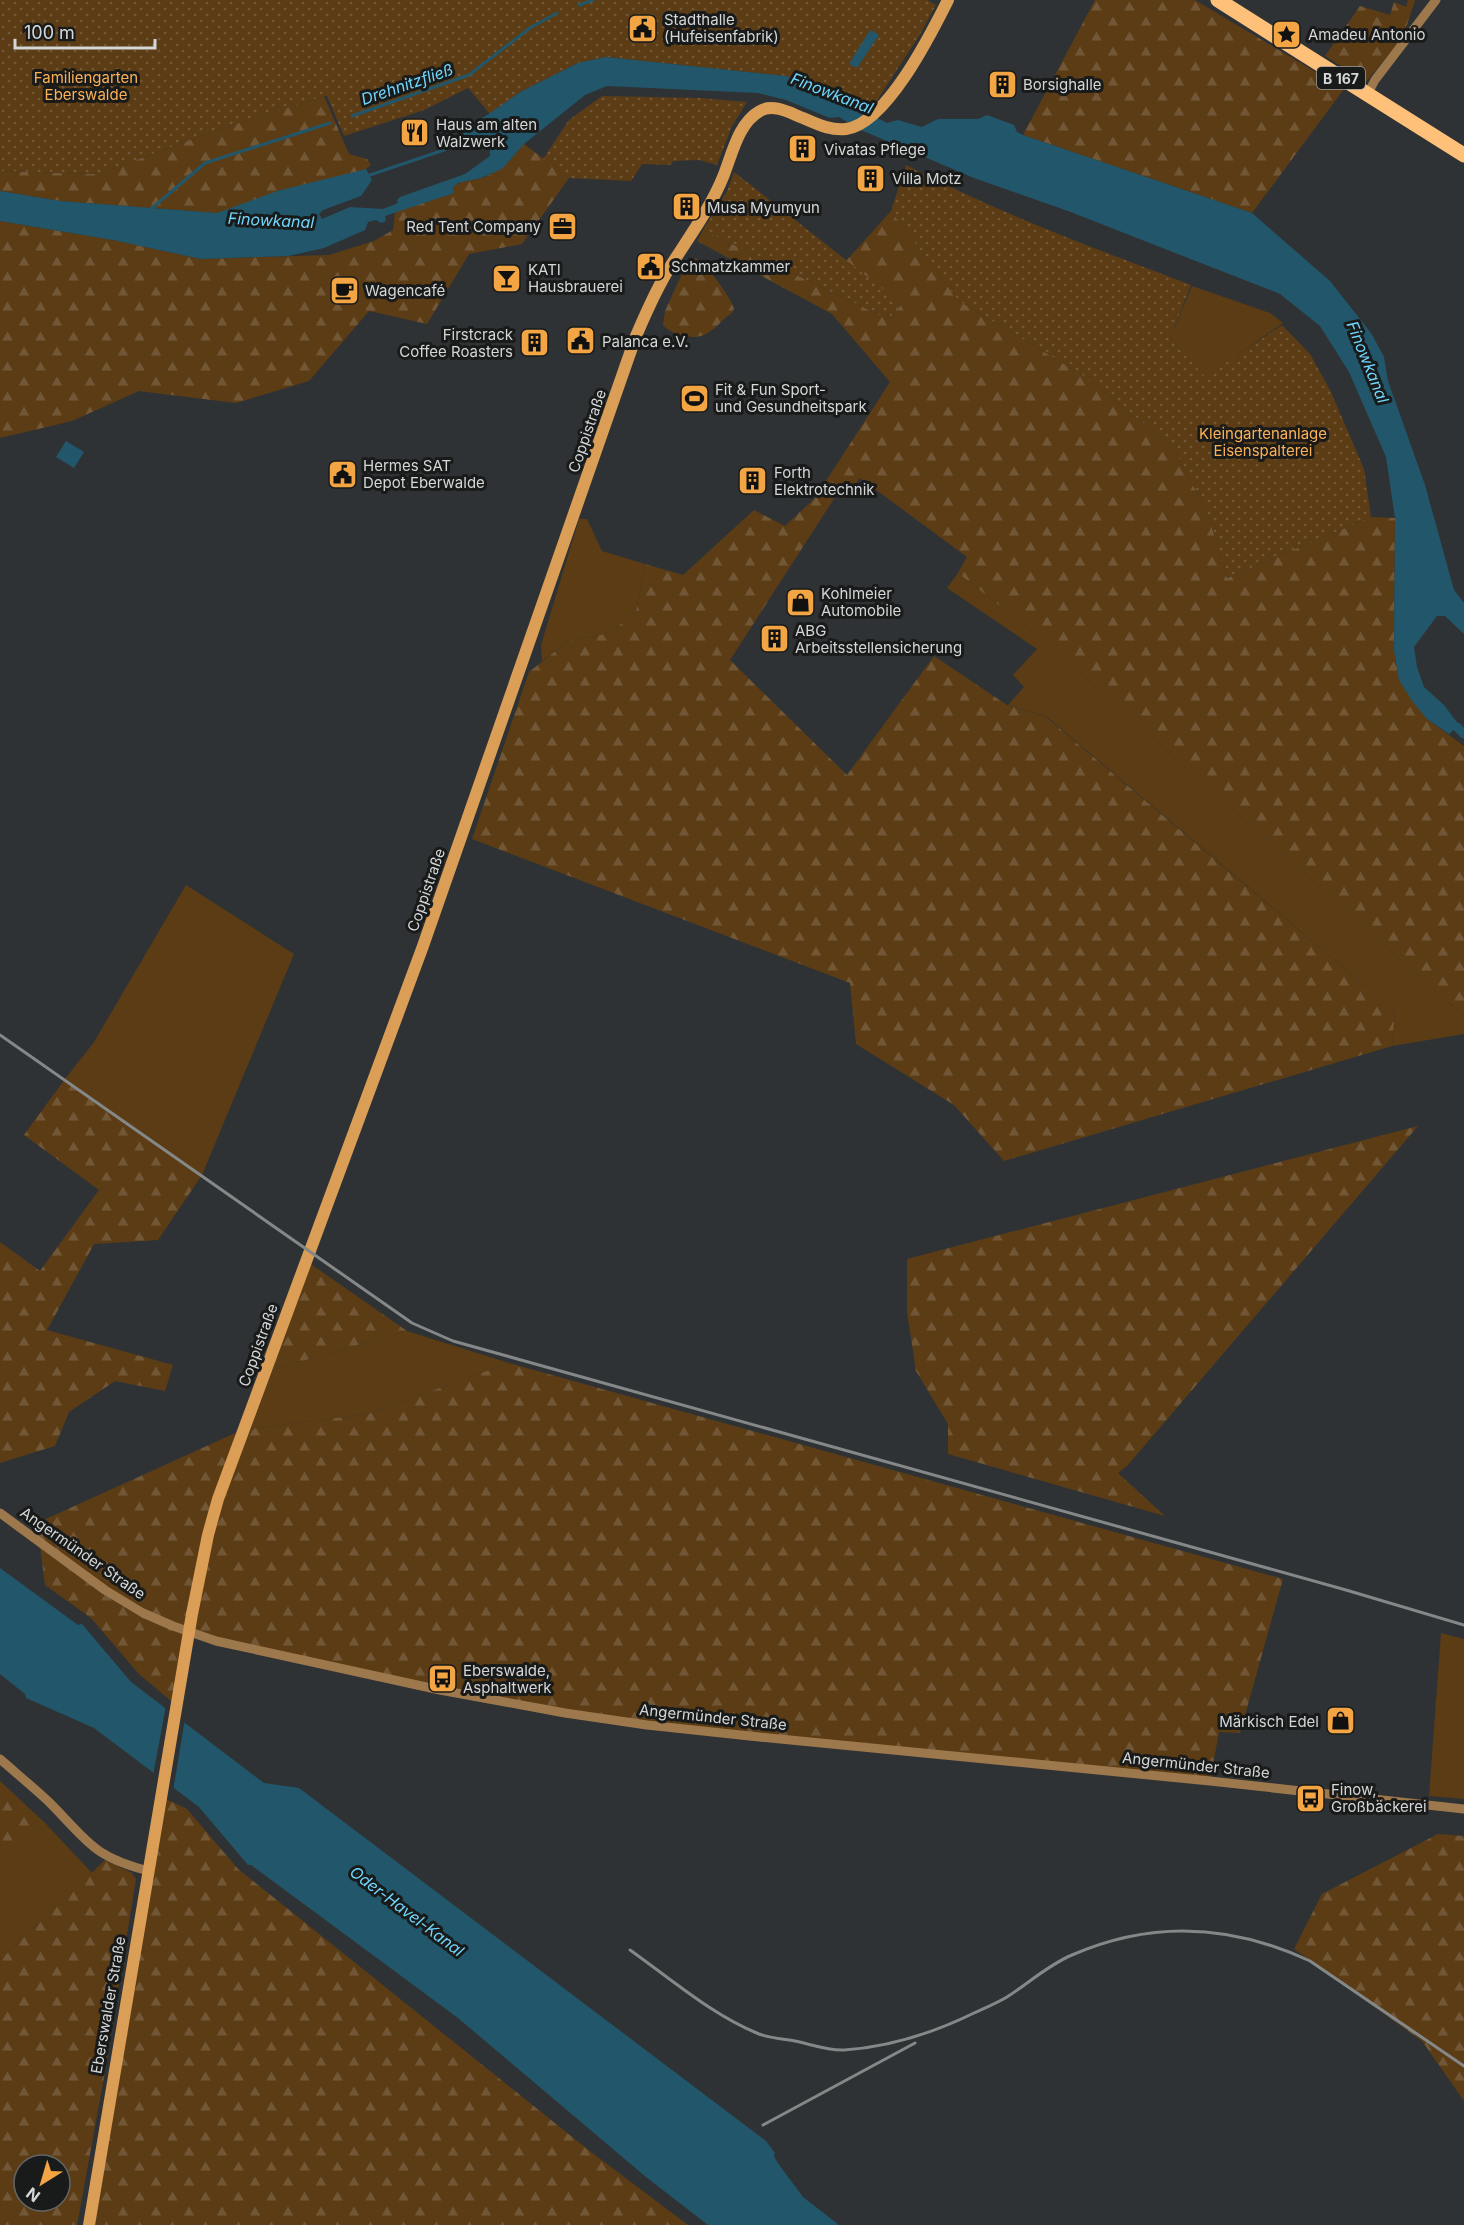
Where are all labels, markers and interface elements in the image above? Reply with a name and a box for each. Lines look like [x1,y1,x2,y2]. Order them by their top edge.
place label: Stadthalle (Hufeisenfabrik) [664,10,779,46]
scale bar [15,12,154,50]
public building icon: Stadthalle (Hufeisenfabrik) [627,12,659,44]
place icon: Amadeu Antonio [1271,18,1303,50]
text: 100 m [24,22,75,43]
place label: Amadeu Antonio [1308,25,1425,44]
water label: Drehnitzfließ [358,59,456,109]
road number: B 167 [1317,67,1365,89]
park label: Familiengarten Eberswalde [34,68,138,104]
water label: Finowkanal [788,68,876,118]
building icon: Borsighalle [986,68,1018,100]
place label: Borsighalle [1023,75,1102,94]
place label: Haus am alten Walzwerk [436,115,537,151]
restaurant icon: Haus am alten Walzwerk [399,117,431,149]
building icon: Vivatas Pflege [787,133,819,165]
place label: Vivatas Pflege [824,140,926,159]
building icon: Villa Motz [855,162,887,194]
place label: Villa Motz [892,169,962,188]
building icon: Musa Myumyun [670,191,702,223]
place label: Musa Myumyun [707,198,820,217]
water label: Finowkanal [227,208,315,232]
office icon: Red Tent Company [546,210,578,242]
place label: Red Tent Company [406,217,542,236]
public building icon: Schmatzkammer [634,250,666,282]
place label: Schmatzkammer [671,257,790,276]
place label: KATI Hausbrauerei [528,260,623,296]
bar icon: KATI Hausbrauerei [491,262,523,294]
cafe icon: Wagencafé [328,274,360,306]
place label: Wagencafé [365,281,445,300]
water label: Finowkanal [1343,318,1394,406]
place label: Firstcrack Coffee Roasters [399,325,514,361]
public building icon: Palanca e.V. [565,325,597,357]
building icon: Firstcrack Coffee Roasters [518,327,550,359]
place label: Palanca e.V. [602,332,689,351]
place label: Fit & Fun Sport- und Gesundheitspark [715,380,867,416]
sports icon: Fit & Fun Sport- und Gesundheitspark [678,382,710,414]
street label: Coppistraße [564,387,610,475]
park label: Kleingartenanlage Eisenspalterei [1199,424,1327,460]
place label: Hermes SAT Depot Eberwalde [363,456,485,492]
public building icon: Hermes SAT Depot Eberwalde [326,458,358,490]
place label: Forth Elektrotechnik [774,463,875,499]
building icon: Forth Elektrotechnik [737,465,769,497]
place label: Kohlmeier Automobile [821,584,901,620]
shop icon: Kohlmeier Automobile [784,586,816,618]
place label: ABG Arbeitsstellensicherung [795,621,962,657]
building icon: ABG Arbeitsstellensicherung [758,623,790,655]
street label: Coppistraße [403,846,449,934]
street label: Coppistraße [234,1301,282,1389]
street label: Angermünder Straße [17,1503,149,1603]
place label: Eberswalde, Asphaltwerk [463,1661,552,1697]
bus stop icon: Eberswalde, Asphaltwerk [426,1663,458,1695]
street label: Angermünder Straße [638,1700,788,1734]
shop icon: Märkisch Edel [1324,1705,1356,1737]
place label: Märkisch Edel [1219,1712,1319,1731]
street label: Angermünder Straße [1121,1748,1271,1782]
place label: Finow, Großbäckerei [1331,1780,1427,1816]
bus stop icon: Finow, Großbäckerei [1294,1782,1326,1814]
water label: Oder-Havel-Kanal [346,1862,468,1961]
street label: Eberswalder Straße [87,1935,129,2075]
north arrow [12,2153,72,2213]
text: N [22,2183,44,2207]

